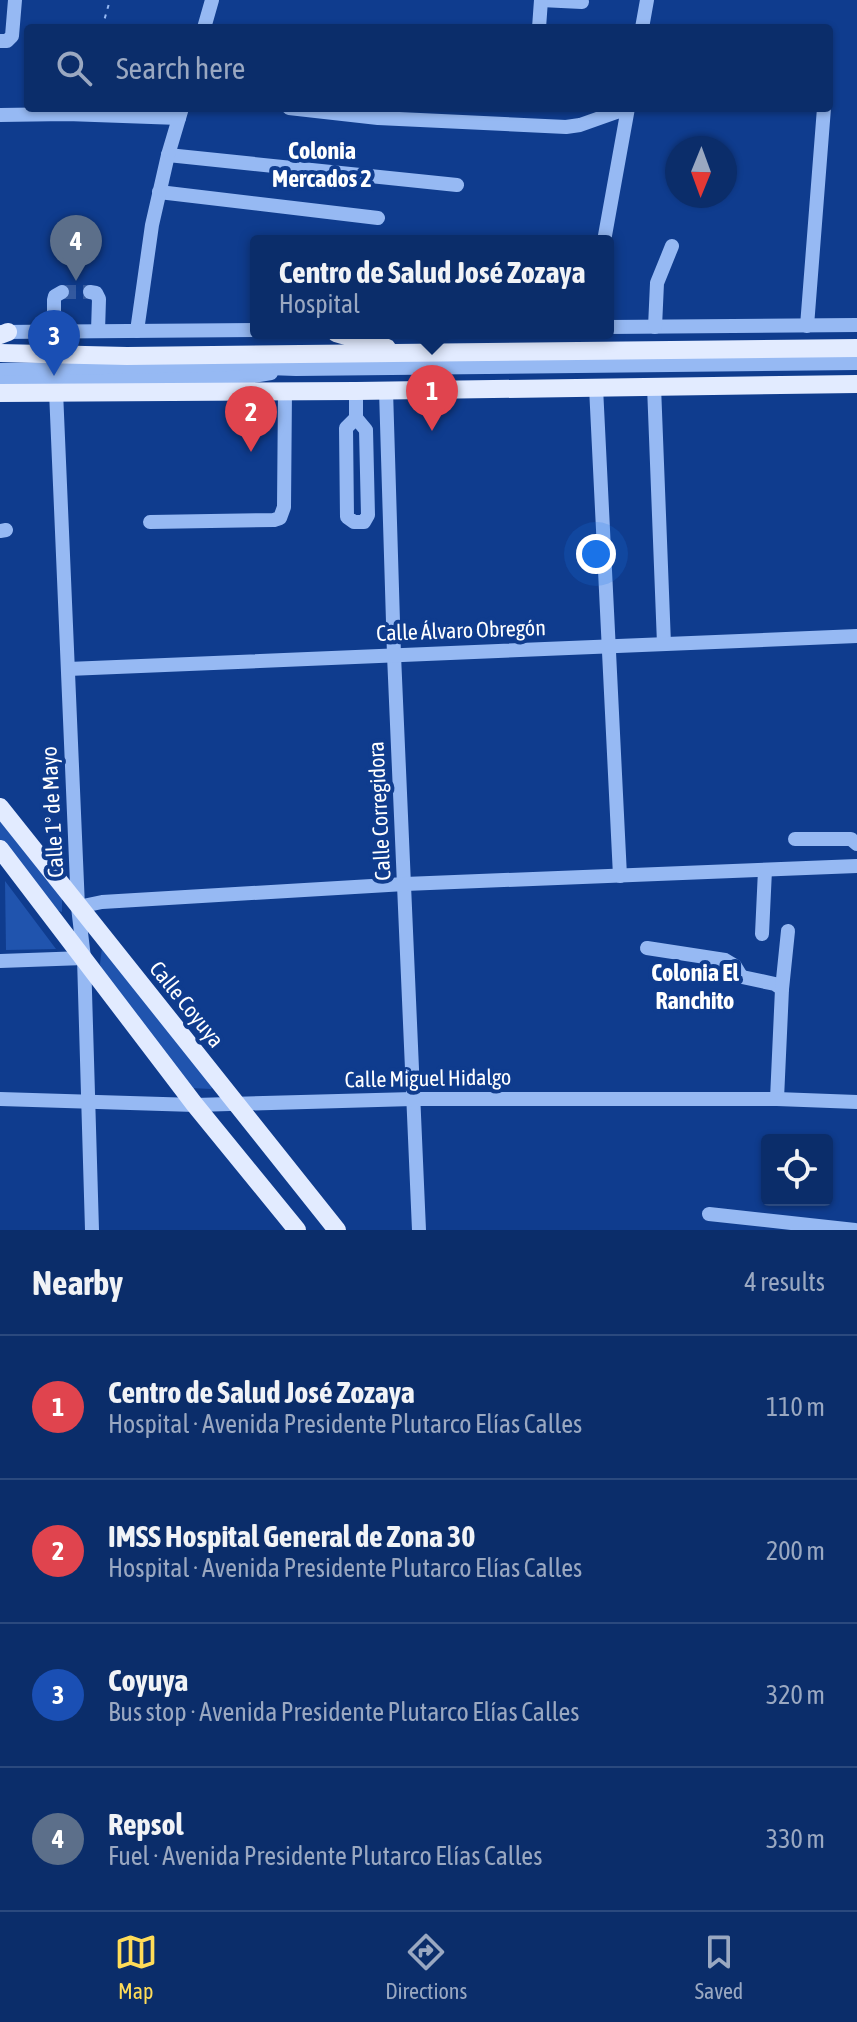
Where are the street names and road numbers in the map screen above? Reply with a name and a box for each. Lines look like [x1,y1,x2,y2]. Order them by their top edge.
street label: Calle Álvaro Obregón [376,614,546,646]
street label: Calle Corregidora [362,741,396,881]
street label: Calle 1º de Mayo [36,746,68,878]
street label: Calle Coyuya [144,956,230,1052]
street label: Calle Miguel Hidalgo [344,1064,512,1092]

